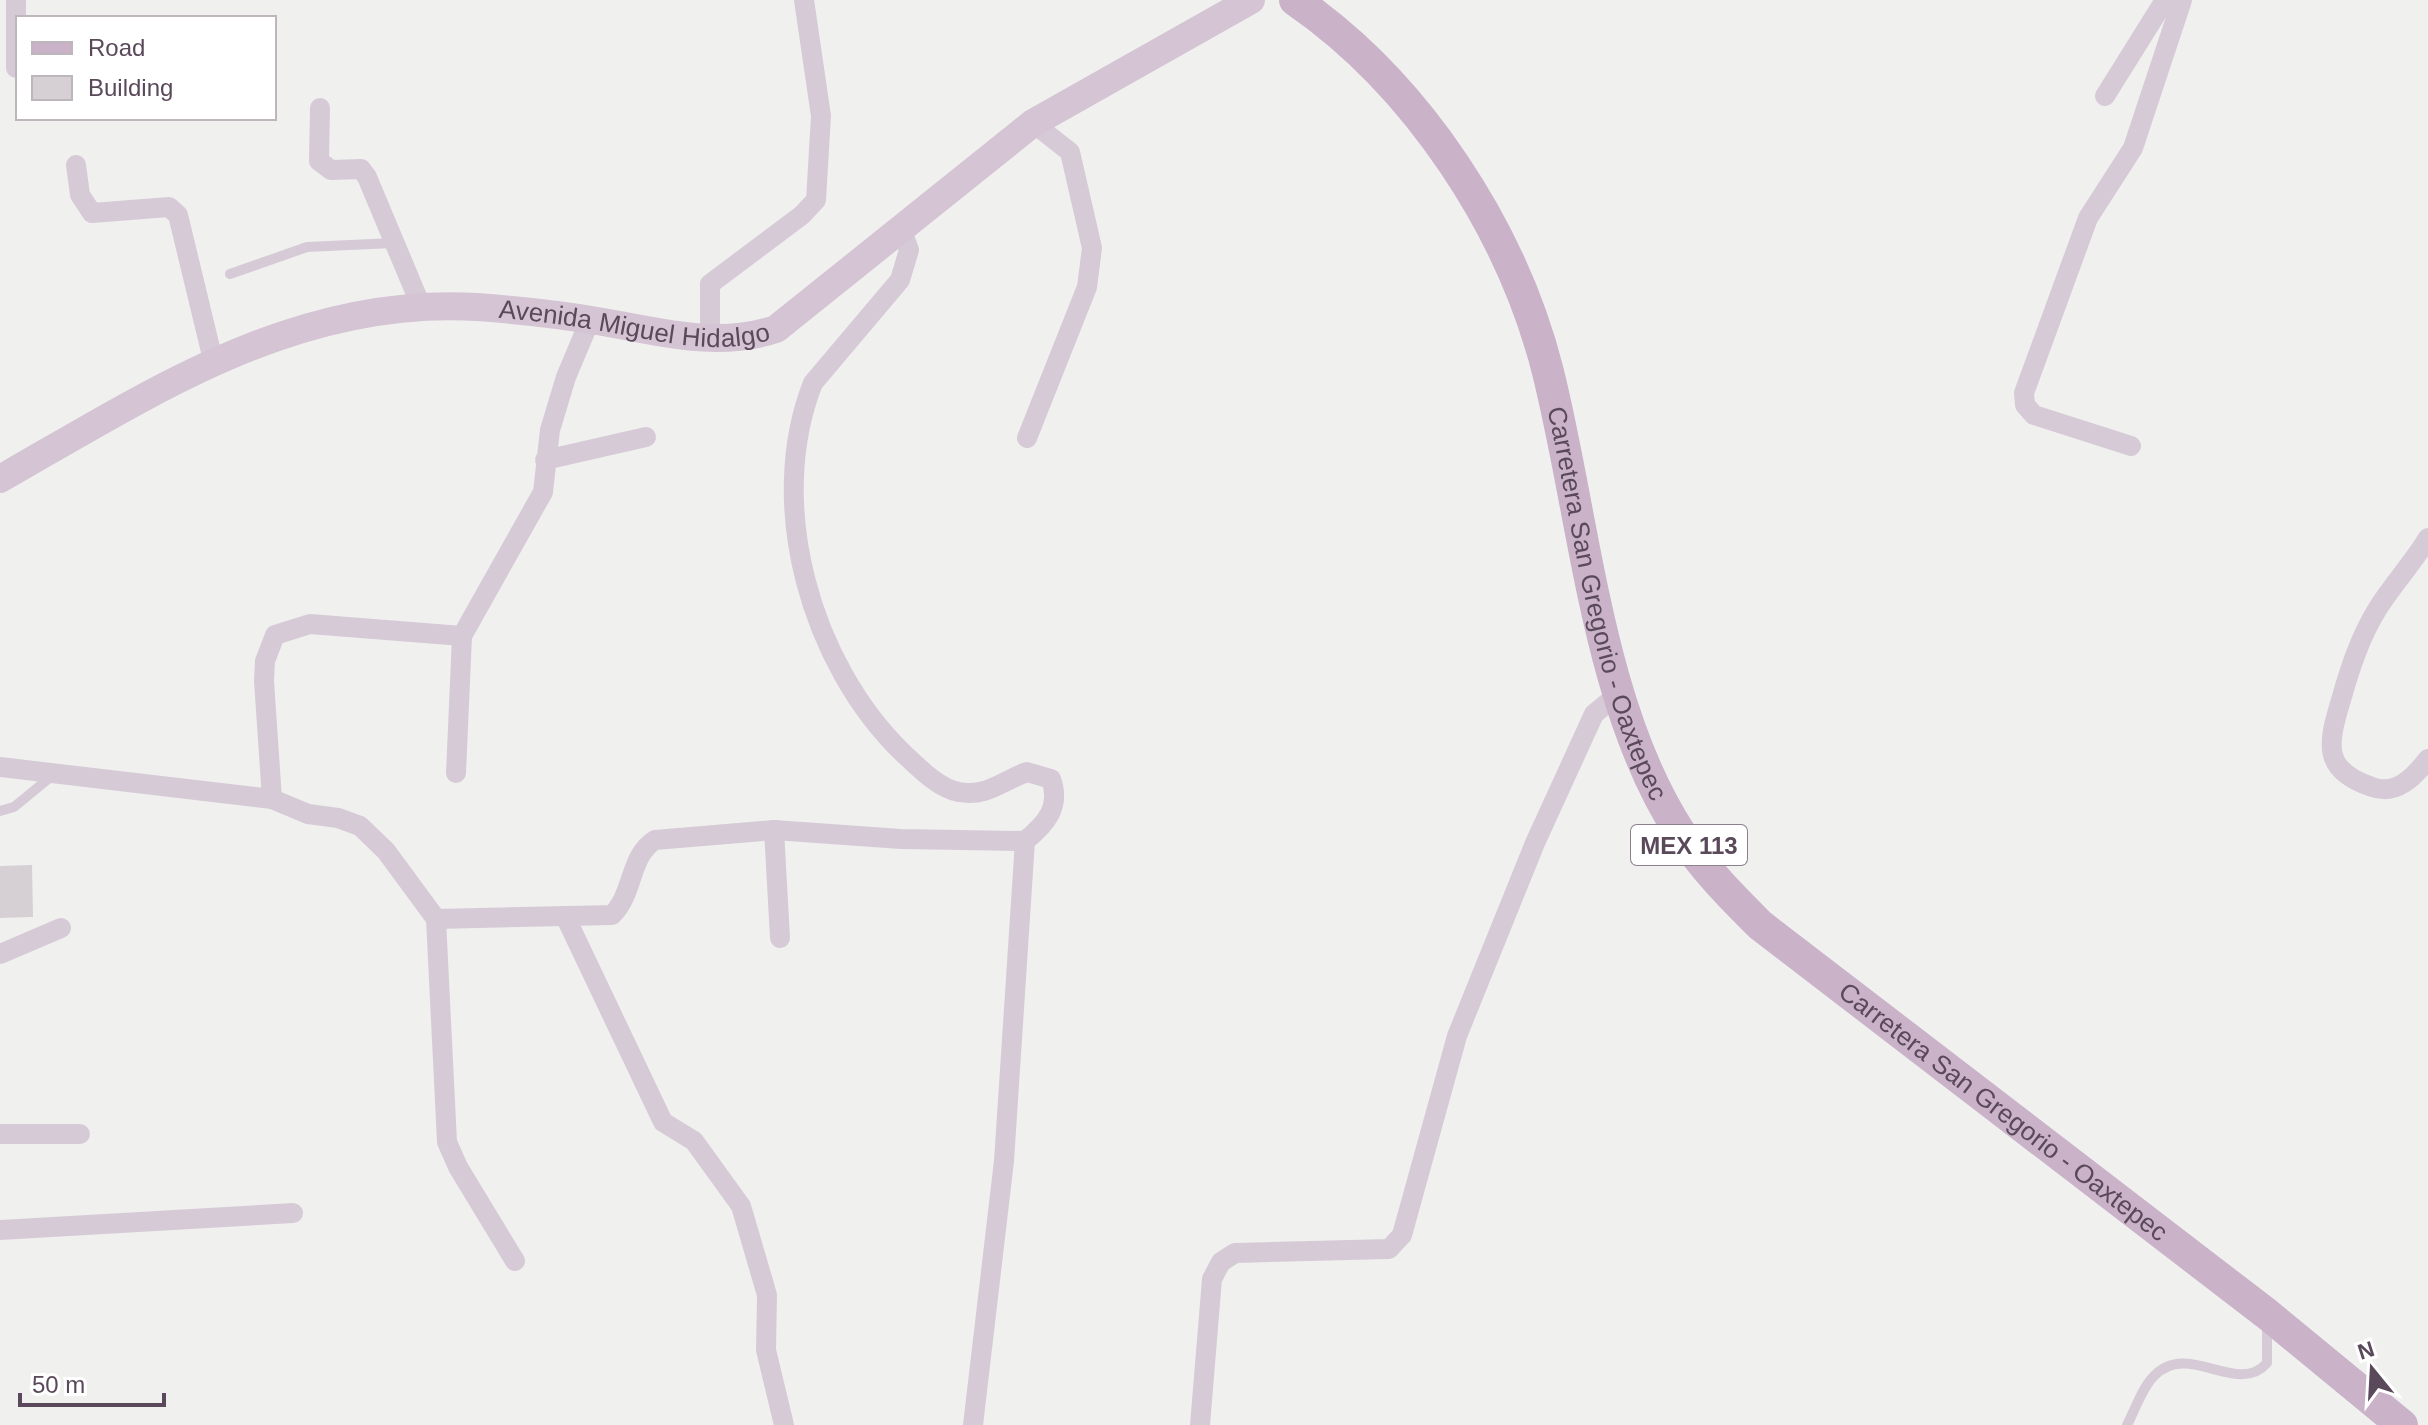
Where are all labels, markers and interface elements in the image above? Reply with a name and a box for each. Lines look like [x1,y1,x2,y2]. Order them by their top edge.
legend [16,16,276,120]
text: Road [88,34,145,61]
text: Building [88,74,173,101]
street label: Avenida Miguel Hidalgo [498,294,773,353]
street label: Carretera San Gregorio - Oaxtepec [1541,404,1673,805]
road number: MEX 113 [1631,825,1747,865]
street label: Carretera San Gregorio - Oaxtepec [1833,976,2174,1247]
north arrow [2332,1329,2412,1409]
text: N [2355,1336,2377,1365]
scale bar [20,1357,164,1407]
text: 50 m [32,1371,85,1398]

